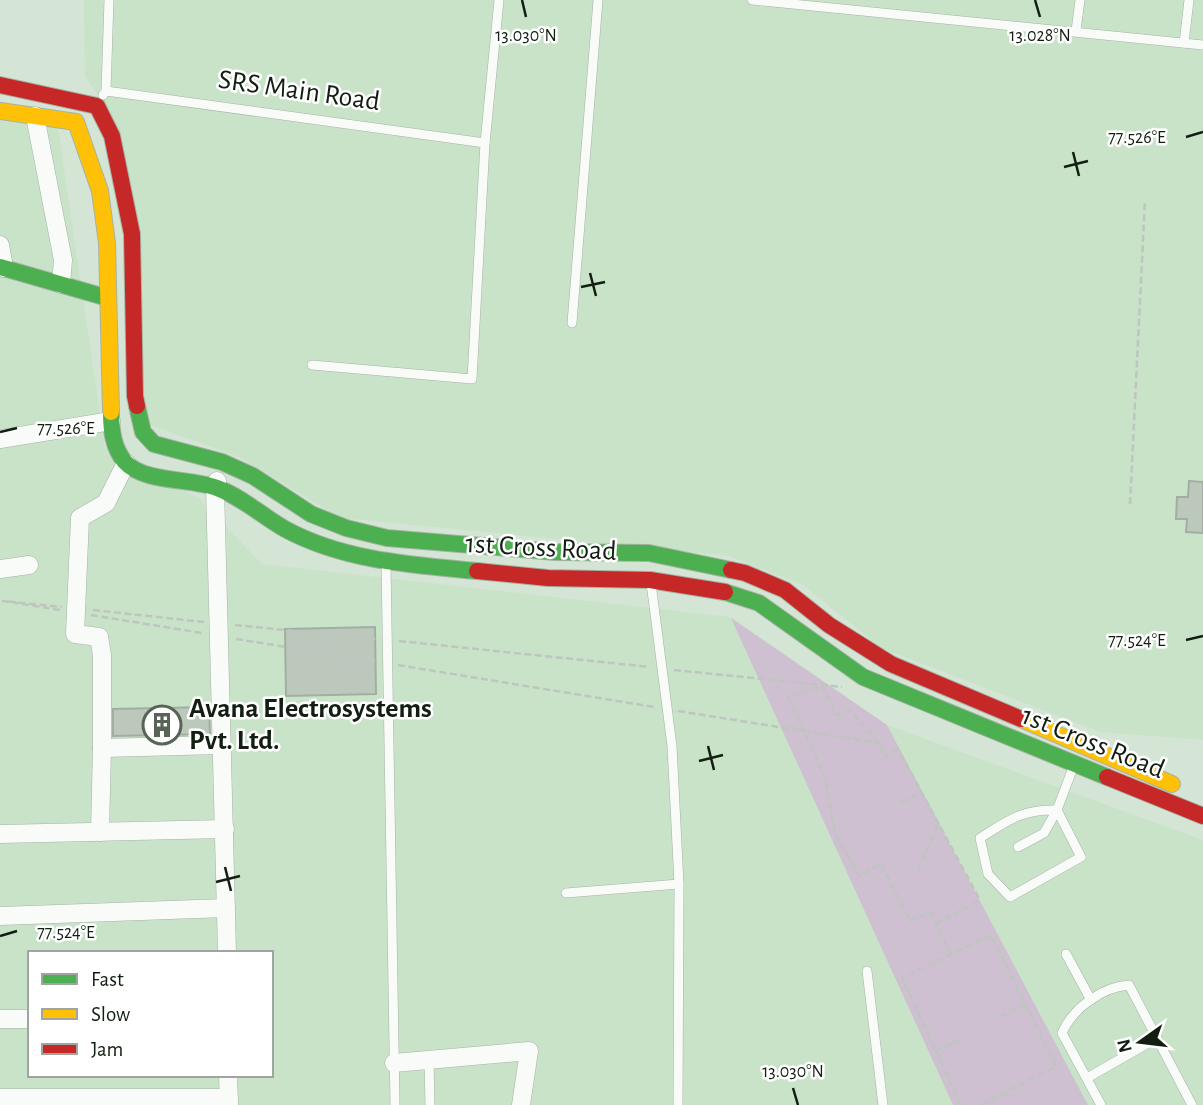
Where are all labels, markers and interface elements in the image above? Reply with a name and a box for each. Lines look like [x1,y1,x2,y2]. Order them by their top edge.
text: 13.030°N [495,27,557,45]
text: 13.028°N [1009,27,1071,45]
street label: SRS Main Road [216,66,382,116]
text: 77.526°E [1108,129,1166,147]
text: 77.526°E [37,420,95,438]
street label: 1st Cross Road [465,530,617,566]
text: 77.524°E [1108,632,1166,650]
place label: Avana Electrosystems Pvt. Ltd. [189,695,432,755]
street label: 1st Cross Road [1018,702,1168,784]
building icon: Avana Electrosystems Pvt. Ltd. [141,704,183,746]
text: 77.524°E [37,924,95,942]
legend [28,951,273,1077]
text: Fast [91,969,124,990]
text: Slow [91,1004,130,1025]
north arrow [1105,1007,1175,1077]
text: N [1114,1037,1136,1054]
text: Jam [91,1039,123,1060]
text: 13.030°N [762,1063,824,1081]

